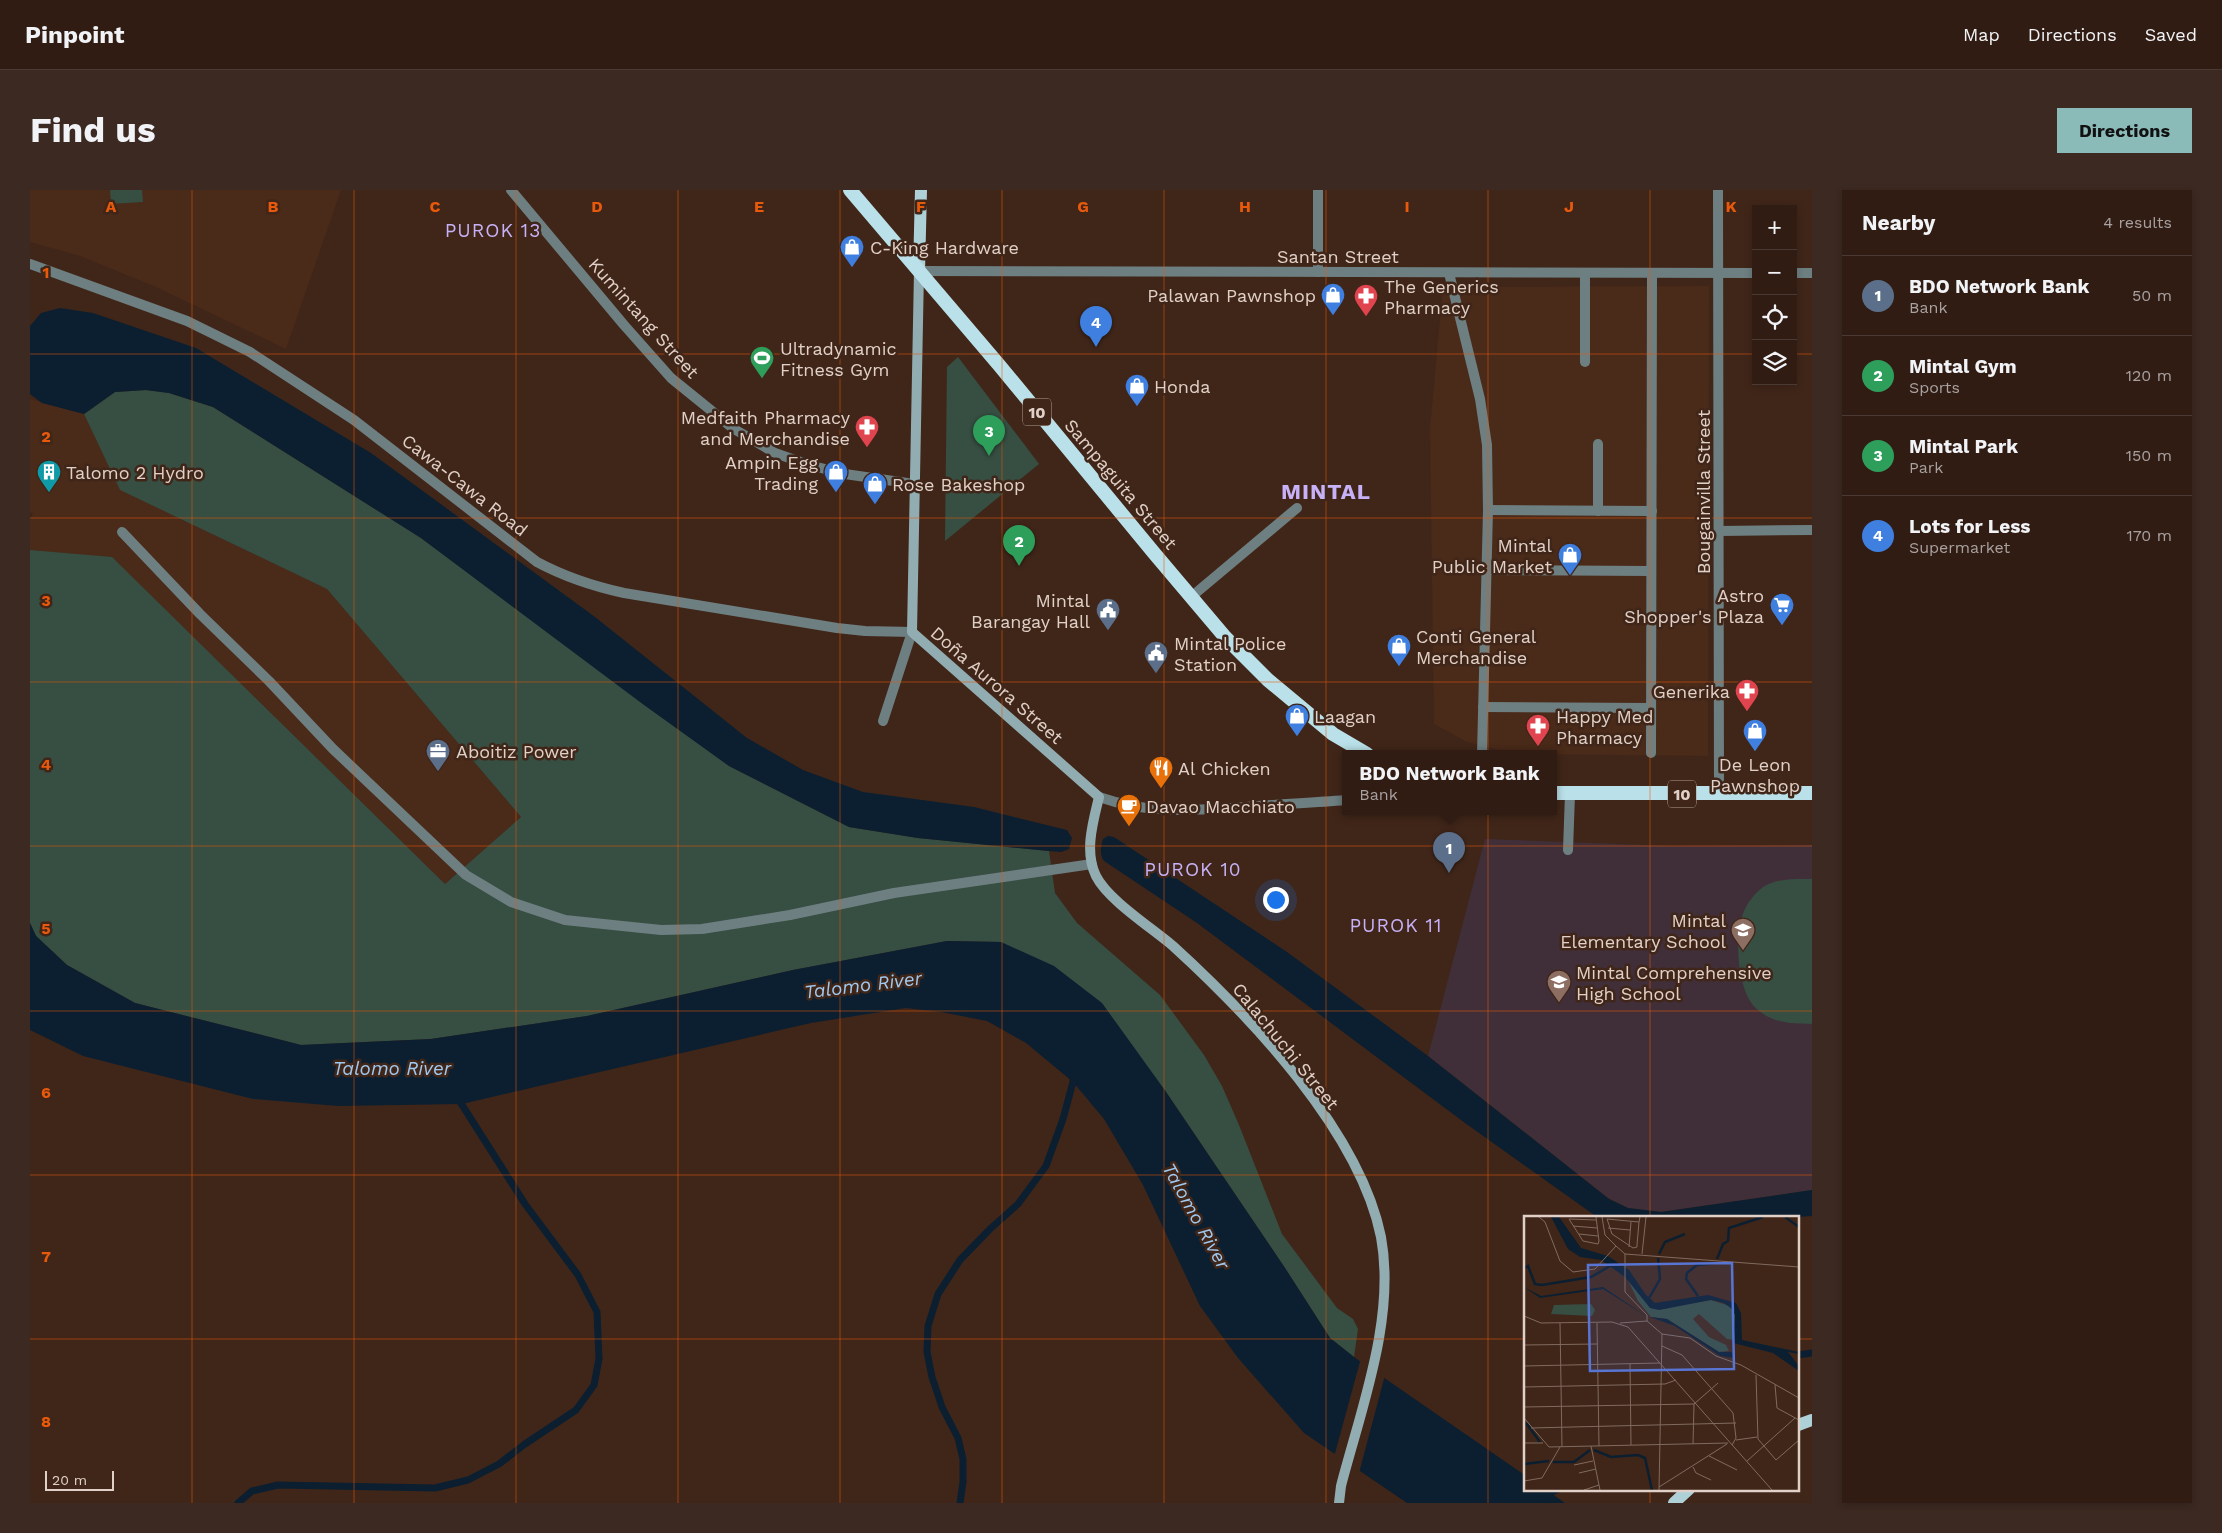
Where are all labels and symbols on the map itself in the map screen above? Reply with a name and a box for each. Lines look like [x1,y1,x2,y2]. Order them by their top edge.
text: A [106,197,117,216]
text: B [268,197,279,216]
text: C [430,197,441,216]
text: D [591,197,603,216]
text: E [754,197,764,216]
text: F [916,197,926,216]
text: G [1077,197,1089,216]
text: H [1239,197,1251,216]
text: I [1404,197,1410,216]
text: J [1564,197,1574,216]
text: K [1725,197,1737,216]
district label: PUROK 13 [445,219,541,242]
shop icon: C-King Hardware [839,234,865,268]
place label: C-King Hardware [870,237,1019,258]
street label: Santan Street [1277,246,1399,267]
street label: Kumintang Street [585,254,704,383]
text: 1 [43,263,49,282]
place label: The Generics Pharmacy [1384,276,1499,318]
shop icon: Palawan Pawnshop [1320,282,1346,316]
pharmacy icon: The Generics Pharmacy [1353,283,1379,317]
place label: Palawan Pawnshop [1147,285,1316,306]
pin: 4 [1080,306,1112,347]
place label: Ultradynamic Fitness Gym [780,338,897,380]
sports icon: Ultradynamic Fitness Gym [749,345,775,379]
shop icon: Honda [1124,373,1150,407]
place label: Honda [1154,376,1210,397]
road number: 10 [1023,398,1051,426]
place label: Medfaith Pharmacy and Merchandise [681,407,851,449]
street label: Bougainvilla Street [1693,409,1714,574]
pharmacy icon: Medfaith Pharmacy and Merchandise [854,414,880,448]
pin: 3 [973,415,1005,456]
street label: Sampaguita Street [1060,415,1182,554]
text: 2 [41,427,51,446]
street label: Cawa-Cawa Road [398,430,532,540]
place label: Ampin Egg Trading [725,452,818,494]
building icon: Talomo 2 Hydro [36,459,62,493]
shop icon: Ampin Egg Trading [823,459,849,493]
place label: Talomo 2 Hydro [66,462,204,483]
shop icon: Rose Bakeshop [862,471,888,505]
place label: Rose Bakeshop [892,474,1025,495]
district label: MINTAL [1281,479,1371,504]
pin: 2 [1003,525,1035,566]
place label: Mintal Public Market [1432,535,1552,577]
shop icon: Mintal Public Market [1557,542,1583,576]
place label: Astro Shopper's Plaza [1624,585,1764,627]
place label: Mintal Barangay Hall [971,590,1090,632]
text: 3 [41,591,51,610]
supermarket icon: Astro Shopper's Plaza [1769,592,1795,626]
public building icon: Mintal Barangay Hall [1095,597,1121,631]
street label: Doña Aurora Street [927,622,1068,748]
place label: Conti General Merchandise [1416,626,1537,668]
place label: Mintal Police Station [1174,633,1286,675]
shop icon: Conti General Merchandise [1386,633,1412,667]
public building icon: Mintal Police Station [1143,640,1169,674]
pharmacy icon: Generika [1734,678,1760,712]
place label: Generika [1653,681,1730,702]
shop icon: Laagan [1284,703,1310,737]
place label: Laagan [1314,706,1376,727]
place label: Happy Med Pharmacy [1556,706,1653,748]
pharmacy icon: Happy Med Pharmacy [1525,713,1551,747]
shop icon: De Leon Pawnshop [1742,718,1768,752]
office icon: Aboitiz Power [425,738,451,772]
place label: Aboitiz Power [456,741,577,762]
place label: De Leon Pawnshop [1710,754,1800,796]
text: 4 [41,755,51,774]
restaurant icon: Al Chicken [1148,755,1174,789]
place label: Al Chicken [1178,758,1271,779]
road number: 10 [1668,780,1696,808]
cafe icon: Davao Macchiato [1116,793,1142,827]
place label: Davao Macchiato [1146,796,1295,817]
pin: 1 [1433,832,1465,873]
district label: PUROK 10 [1144,858,1242,881]
your location [1263,887,1289,913]
place label: Mintal Elementary School [1560,910,1726,952]
district label: PUROK 11 [1350,914,1442,937]
school or university icon: Mintal Elementary School [1730,917,1756,951]
text: 5 [41,919,51,938]
place label: Mintal Comprehensive High School [1576,962,1772,1004]
water label: Talomo River [803,966,924,1004]
school or university icon: Mintal Comprehensive High School [1546,969,1572,1003]
street label: Calachuchi Street [1228,978,1344,1114]
water label: Talomo River [333,1057,452,1080]
text: 6 [41,1083,51,1102]
water label: Talomo River [1157,1159,1235,1274]
inset map [1524,1216,1800,1490]
text: 7 [41,1247,51,1266]
text: 8 [41,1412,51,1431]
scale bar [45,1468,114,1491]

